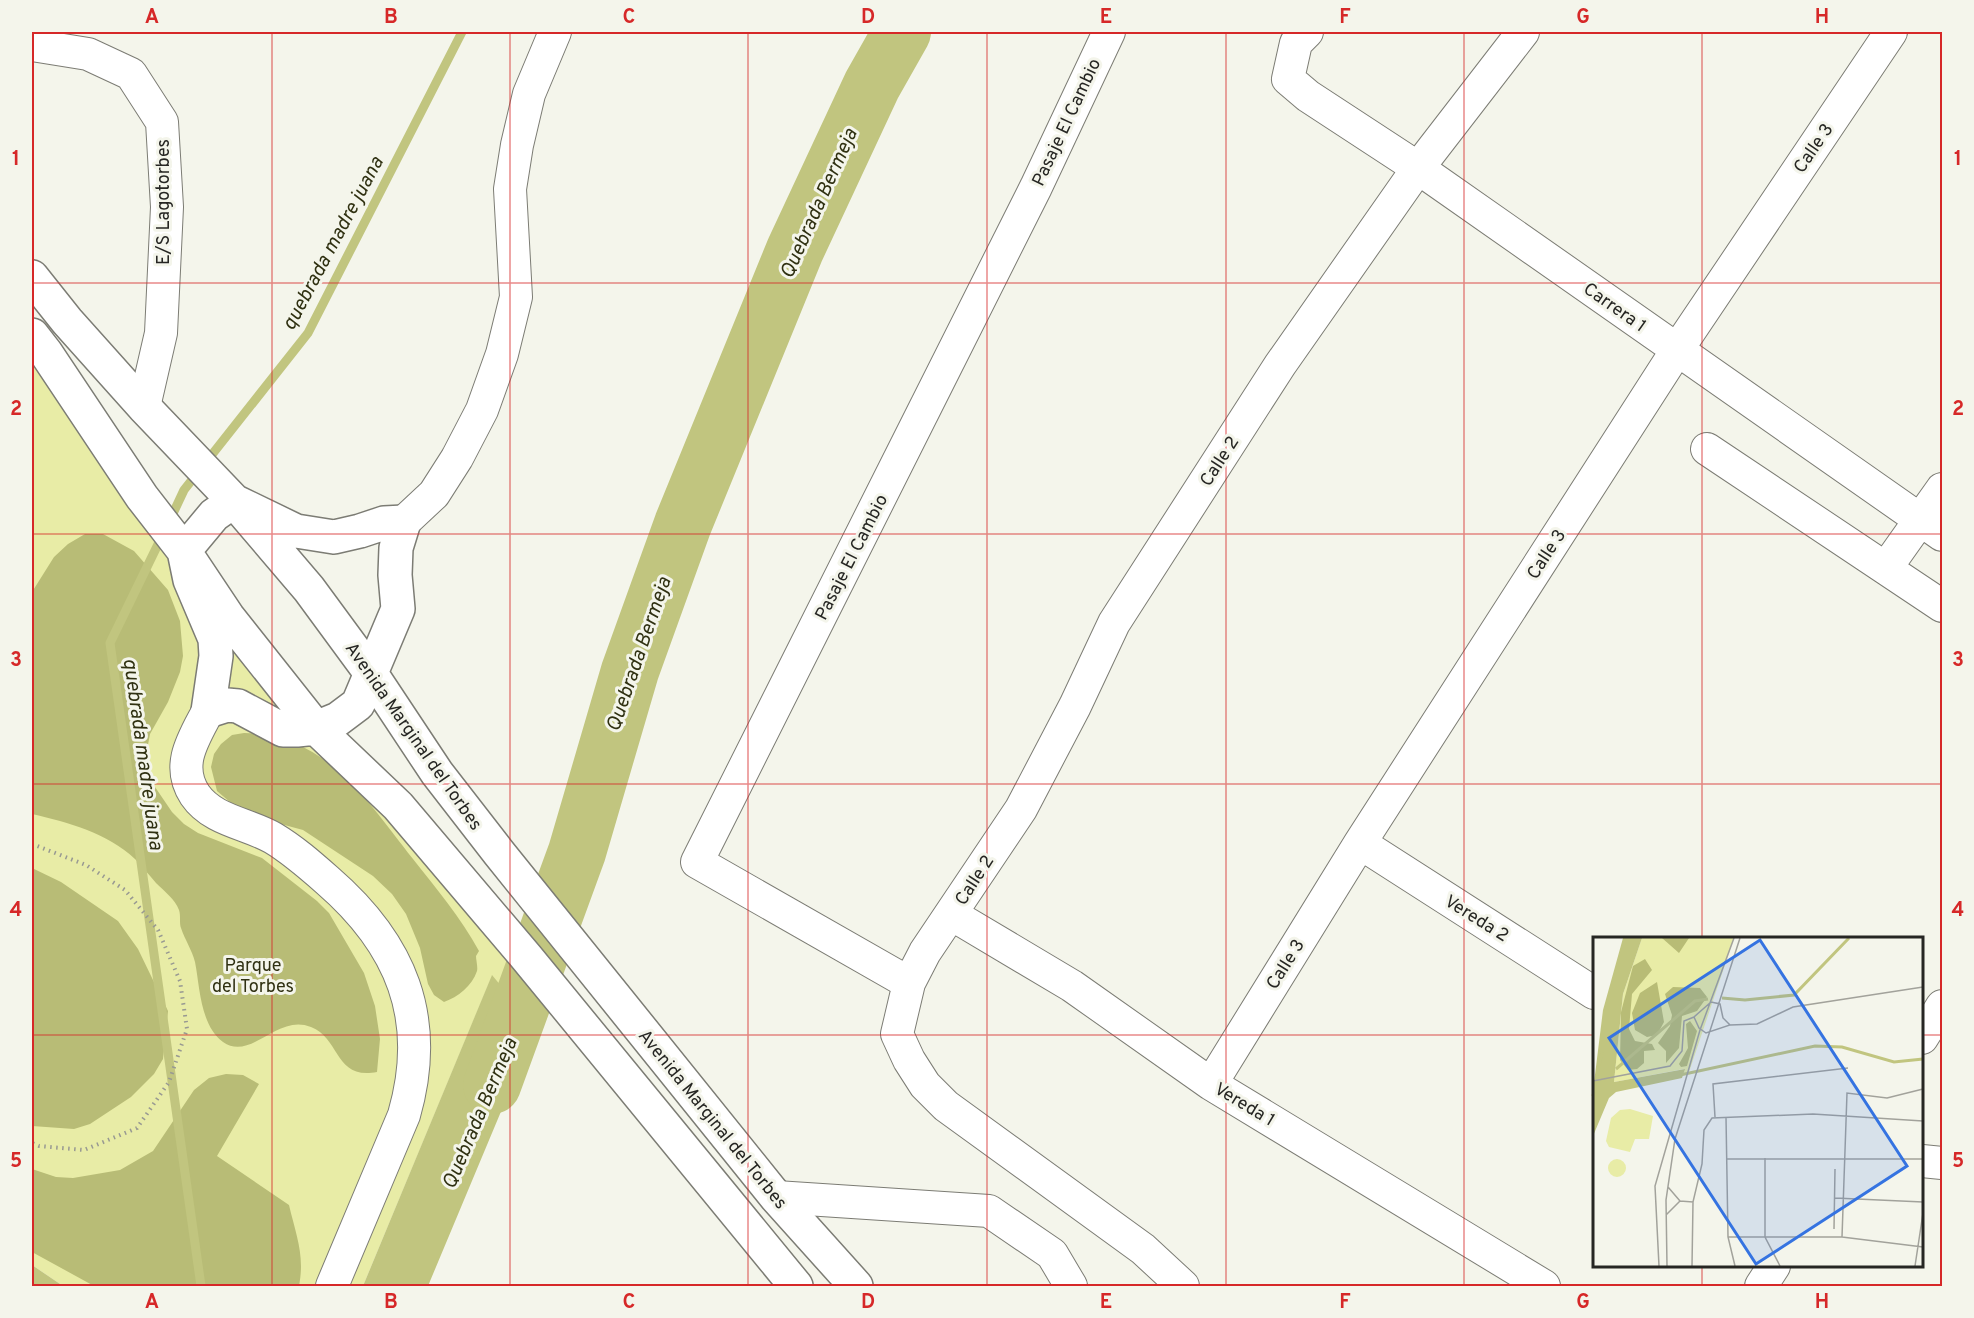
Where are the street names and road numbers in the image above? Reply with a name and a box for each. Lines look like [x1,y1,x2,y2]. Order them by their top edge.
street label: Pasaje El Cambio [1028,55,1107,190]
street label: Calle 3 [1789,119,1839,178]
street label: E/S Lagotorbes [153,139,176,265]
street label: Carrera 1 [1578,278,1650,338]
street label: Calle 2 [1196,432,1245,491]
street label: Pasaje El Cambio [811,491,894,624]
street label: Calle 3 [1523,525,1572,584]
street label: Avenida Marginal del Torbes [339,638,487,835]
street label: Calle 2 [951,851,1000,910]
street label: Vereda 2 [1440,891,1513,948]
street label: Calle 3 [1262,935,1311,994]
street label: Avenida Marginal del Torbes [632,1025,791,1214]
street label: Vereda 1 [1210,1078,1279,1132]

